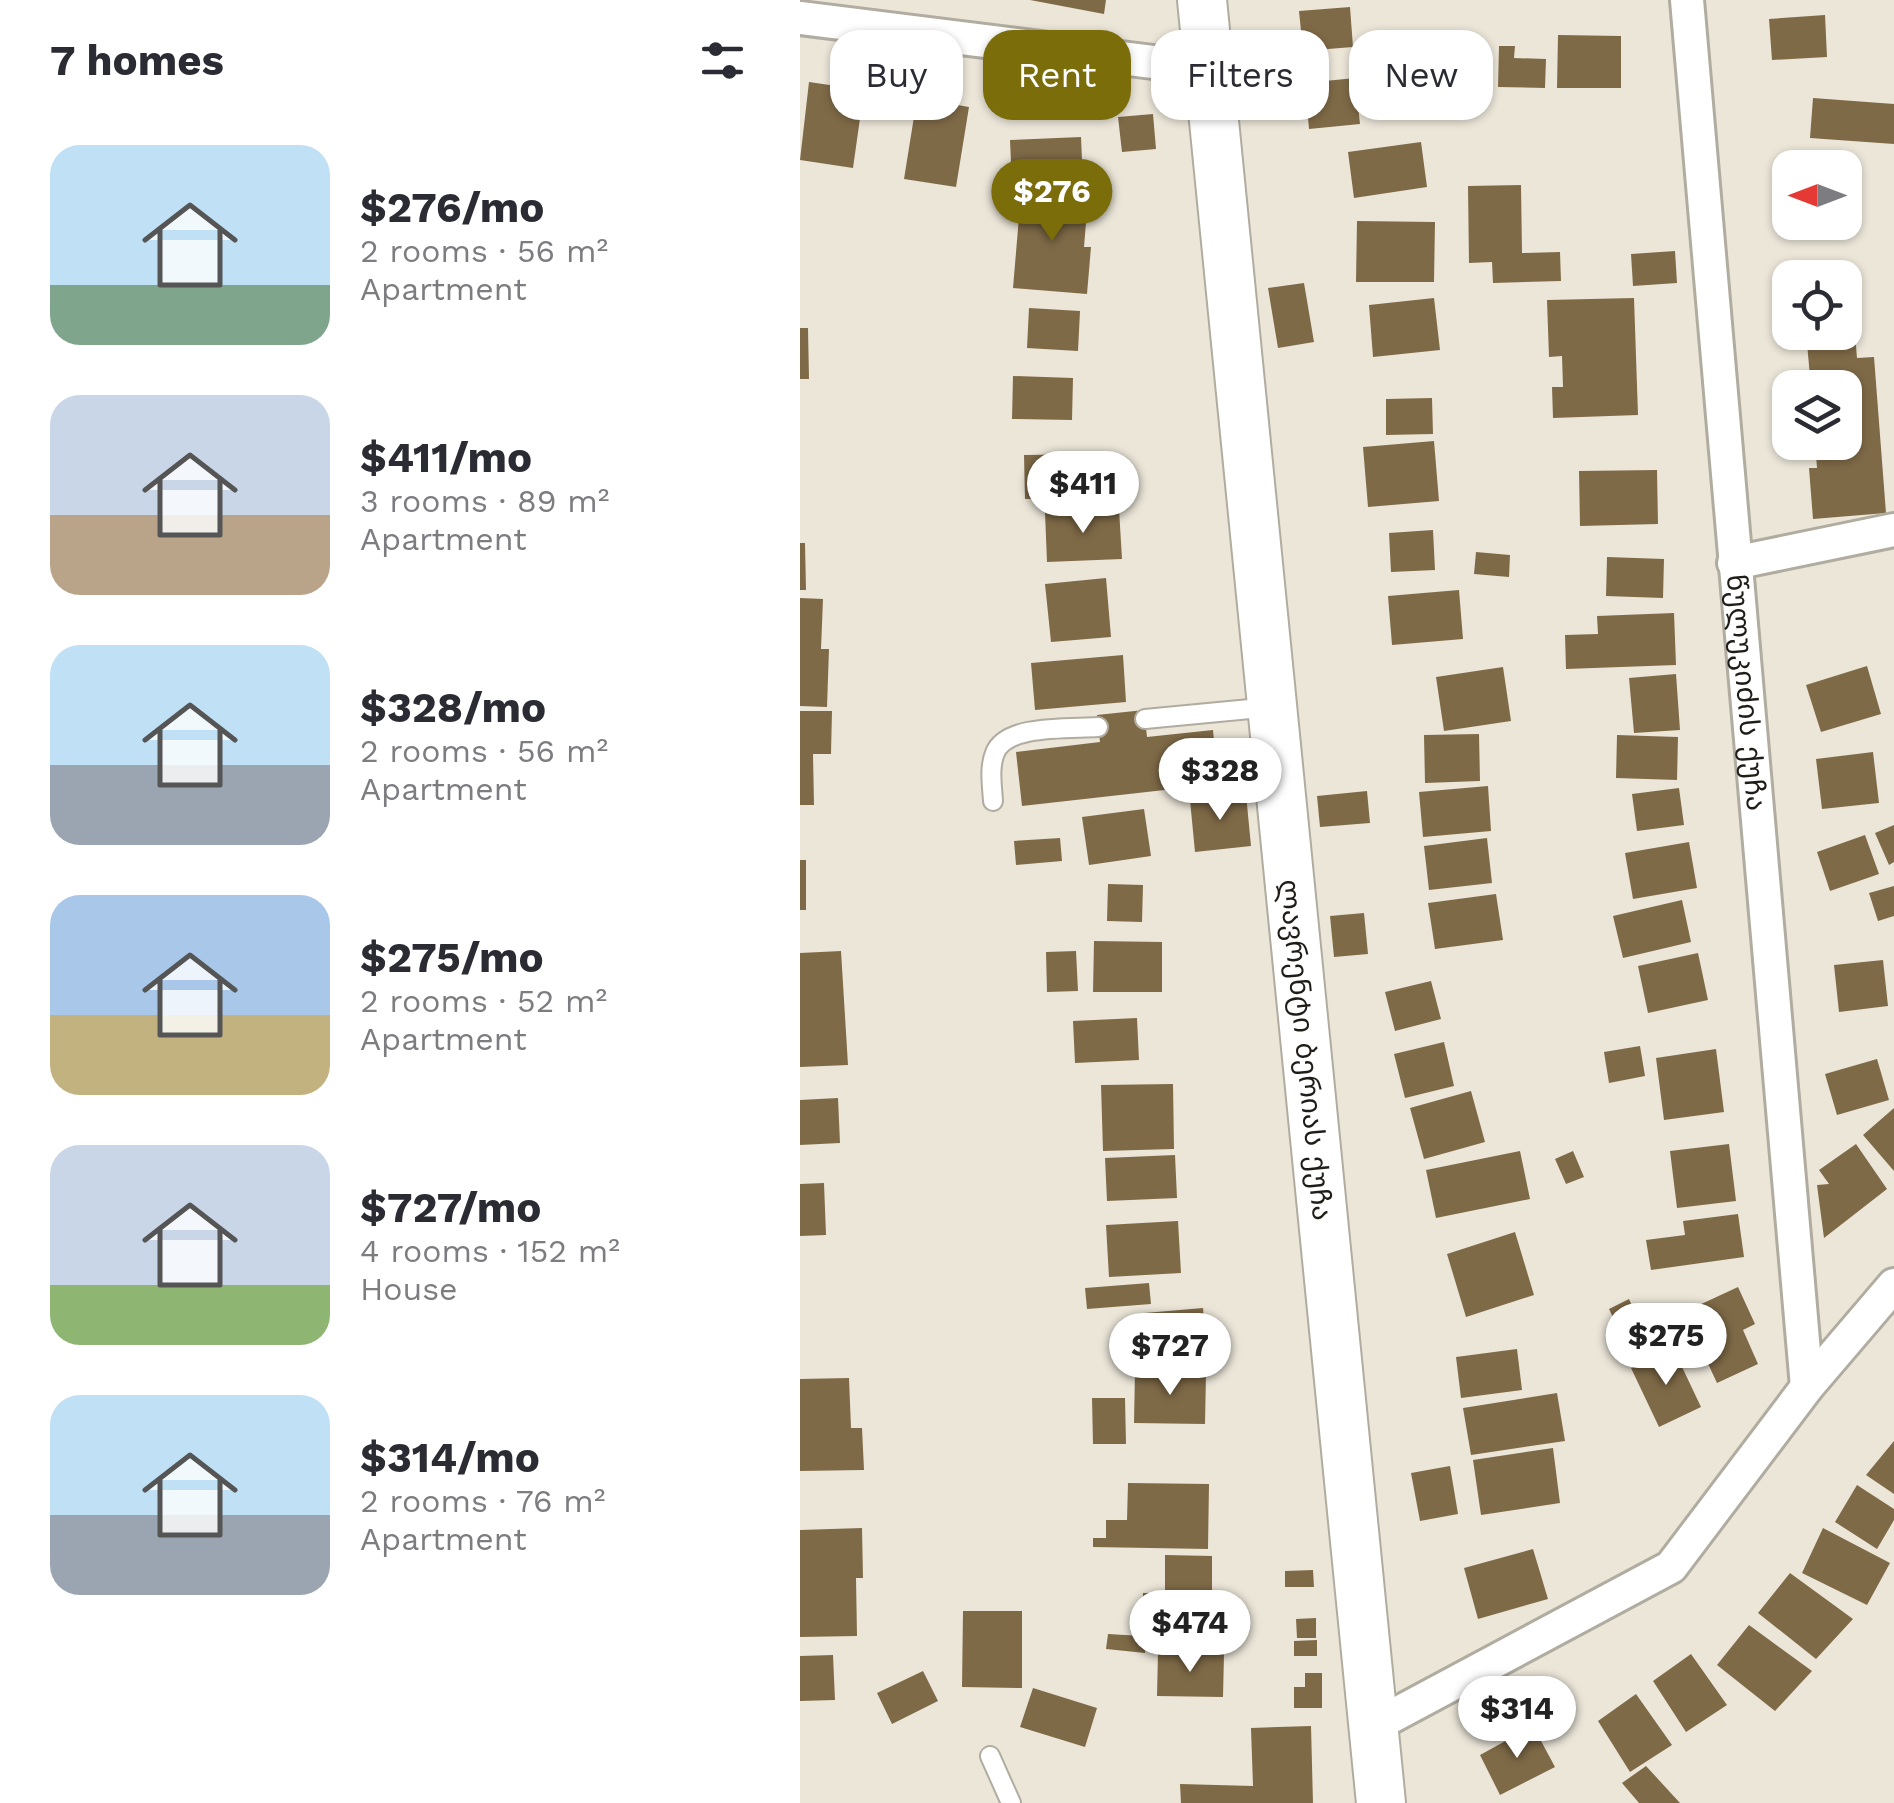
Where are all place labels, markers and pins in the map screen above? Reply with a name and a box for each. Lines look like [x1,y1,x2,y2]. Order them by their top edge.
pin: $276 [993,159,1111,244]
pin: $411 [1024,451,1142,536]
pin: $328 [1161,738,1279,823]
pin: $275 [1607,1303,1725,1388]
pin: $727 [1111,1313,1229,1398]
pin: $474 [1131,1590,1249,1675]
pin: $314 [1458,1676,1576,1761]

